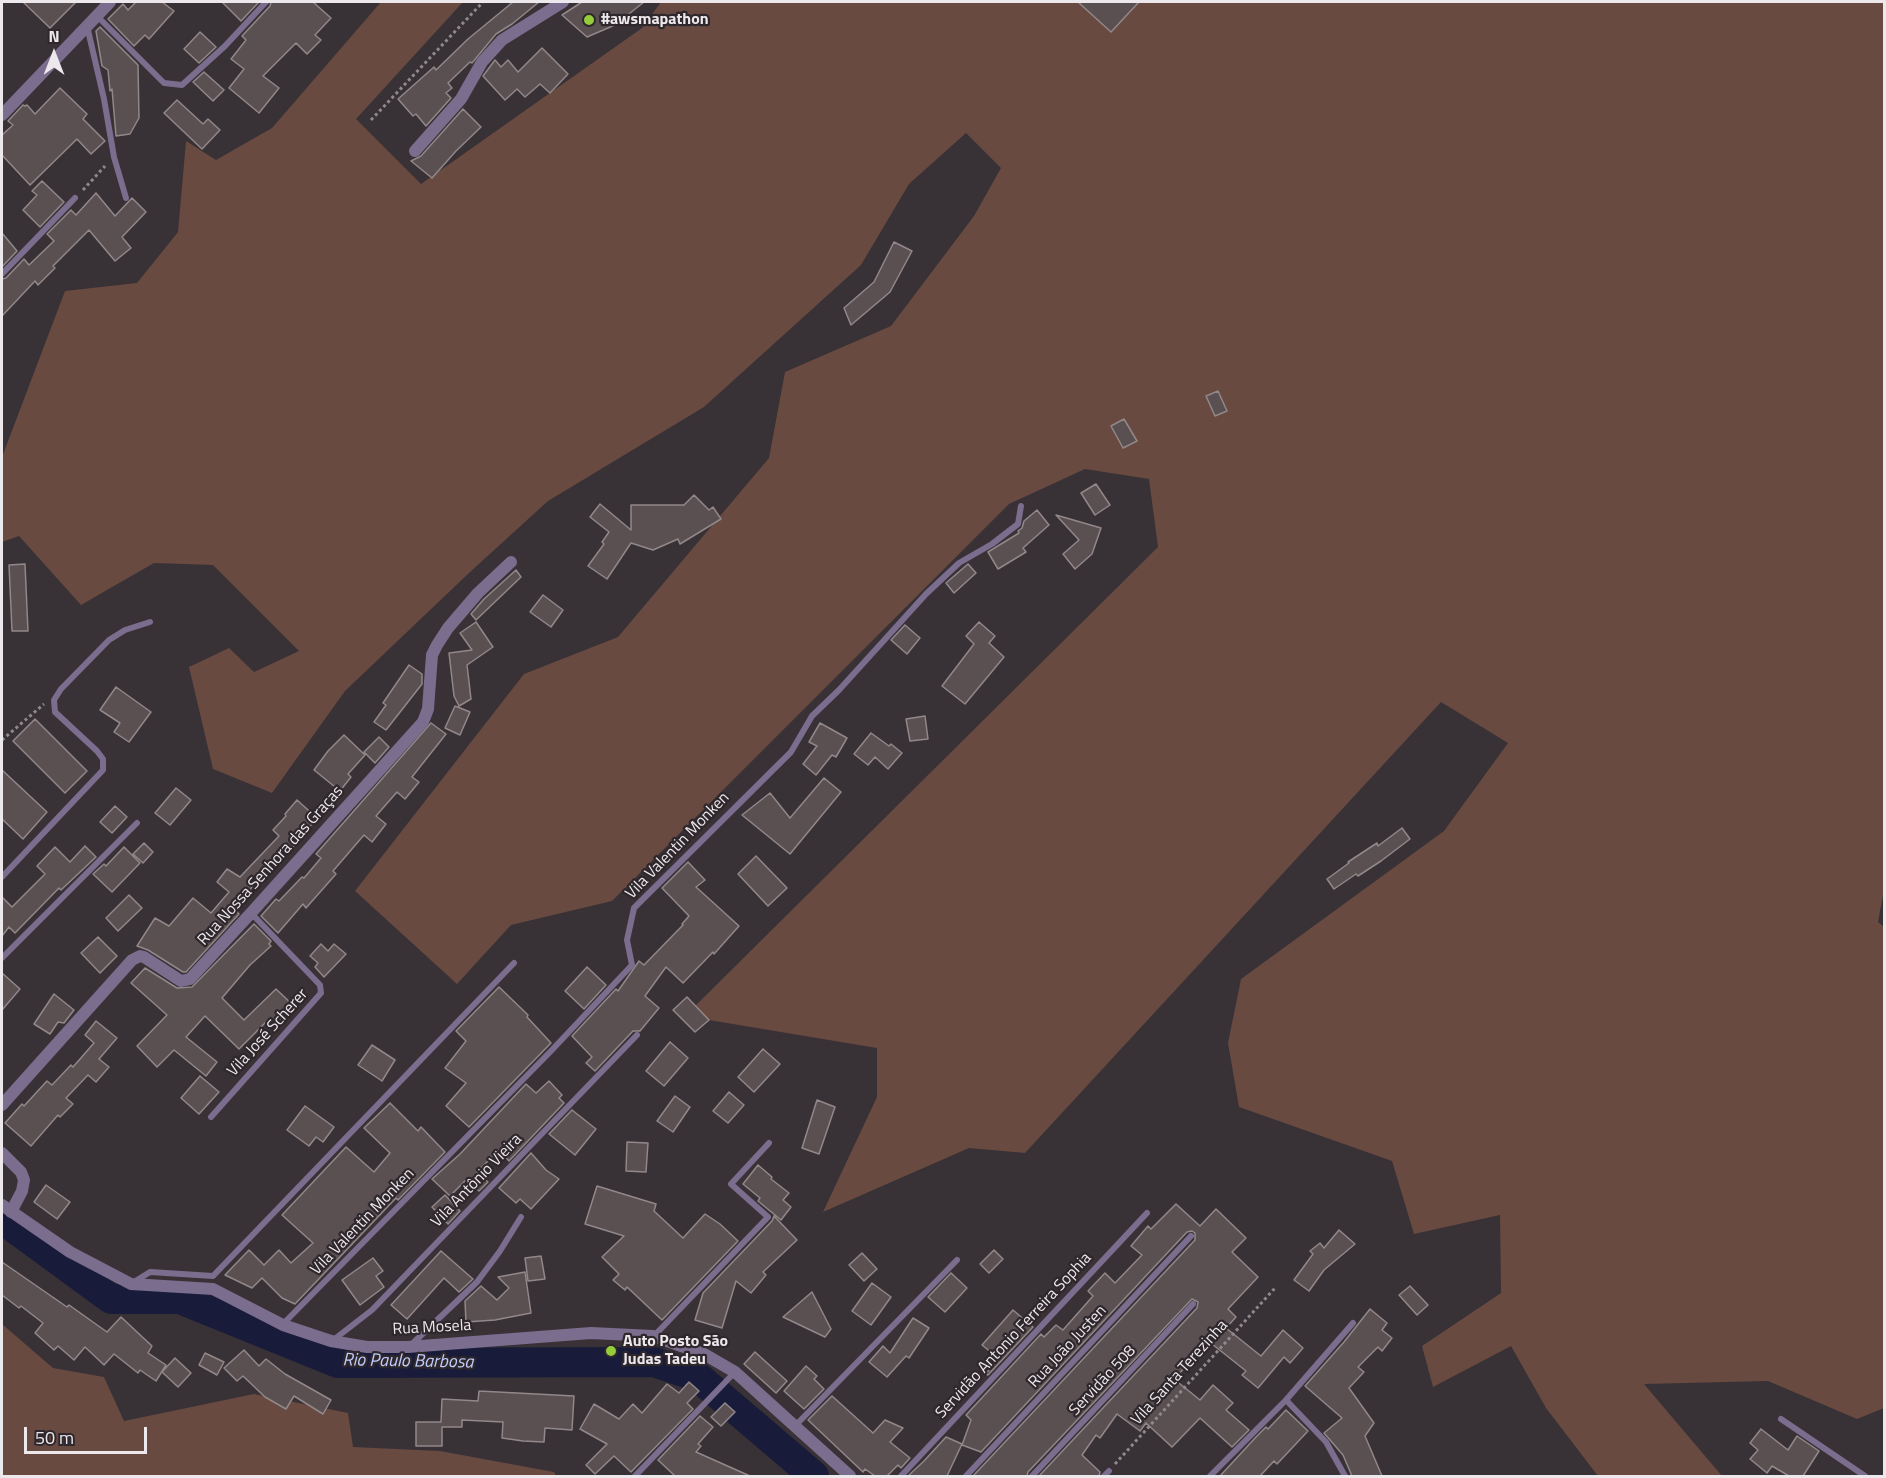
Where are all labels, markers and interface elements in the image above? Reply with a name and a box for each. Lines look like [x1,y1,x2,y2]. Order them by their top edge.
place label: #awsmapathon [601,10,708,30]
marker: #awsmapathon [582,13,596,27]
north arrow [24,24,84,84]
text: N [48,24,60,48]
street label: Rua Nossa Senhora das Graças [194,782,348,950]
street label: Vila Valentin Monken [622,789,734,903]
street label: Vila José Scherer [224,985,312,1081]
street label: Vila Antônio Vieira [428,1130,526,1232]
street label: Vila Valentin Monken [307,1165,419,1279]
street label: Servidão Antonio Ferreira Sophia [932,1249,1096,1423]
street label: Rua João Justen [1025,1302,1111,1392]
street label: Rua Mosela [392,1316,472,1340]
street label: Vila Santa Terezinha [1128,1316,1232,1430]
place label: Auto Posto São Judas Tadeu [623,1332,728,1370]
street label: Servidão 508 [1066,1342,1140,1420]
marker: Auto Posto São Judas Tadeu [604,1344,618,1358]
water label: Rio Paulo Barbosa [342,1350,474,1374]
scale bar [27,1415,150,1453]
text: 50 m [35,1424,74,1451]

